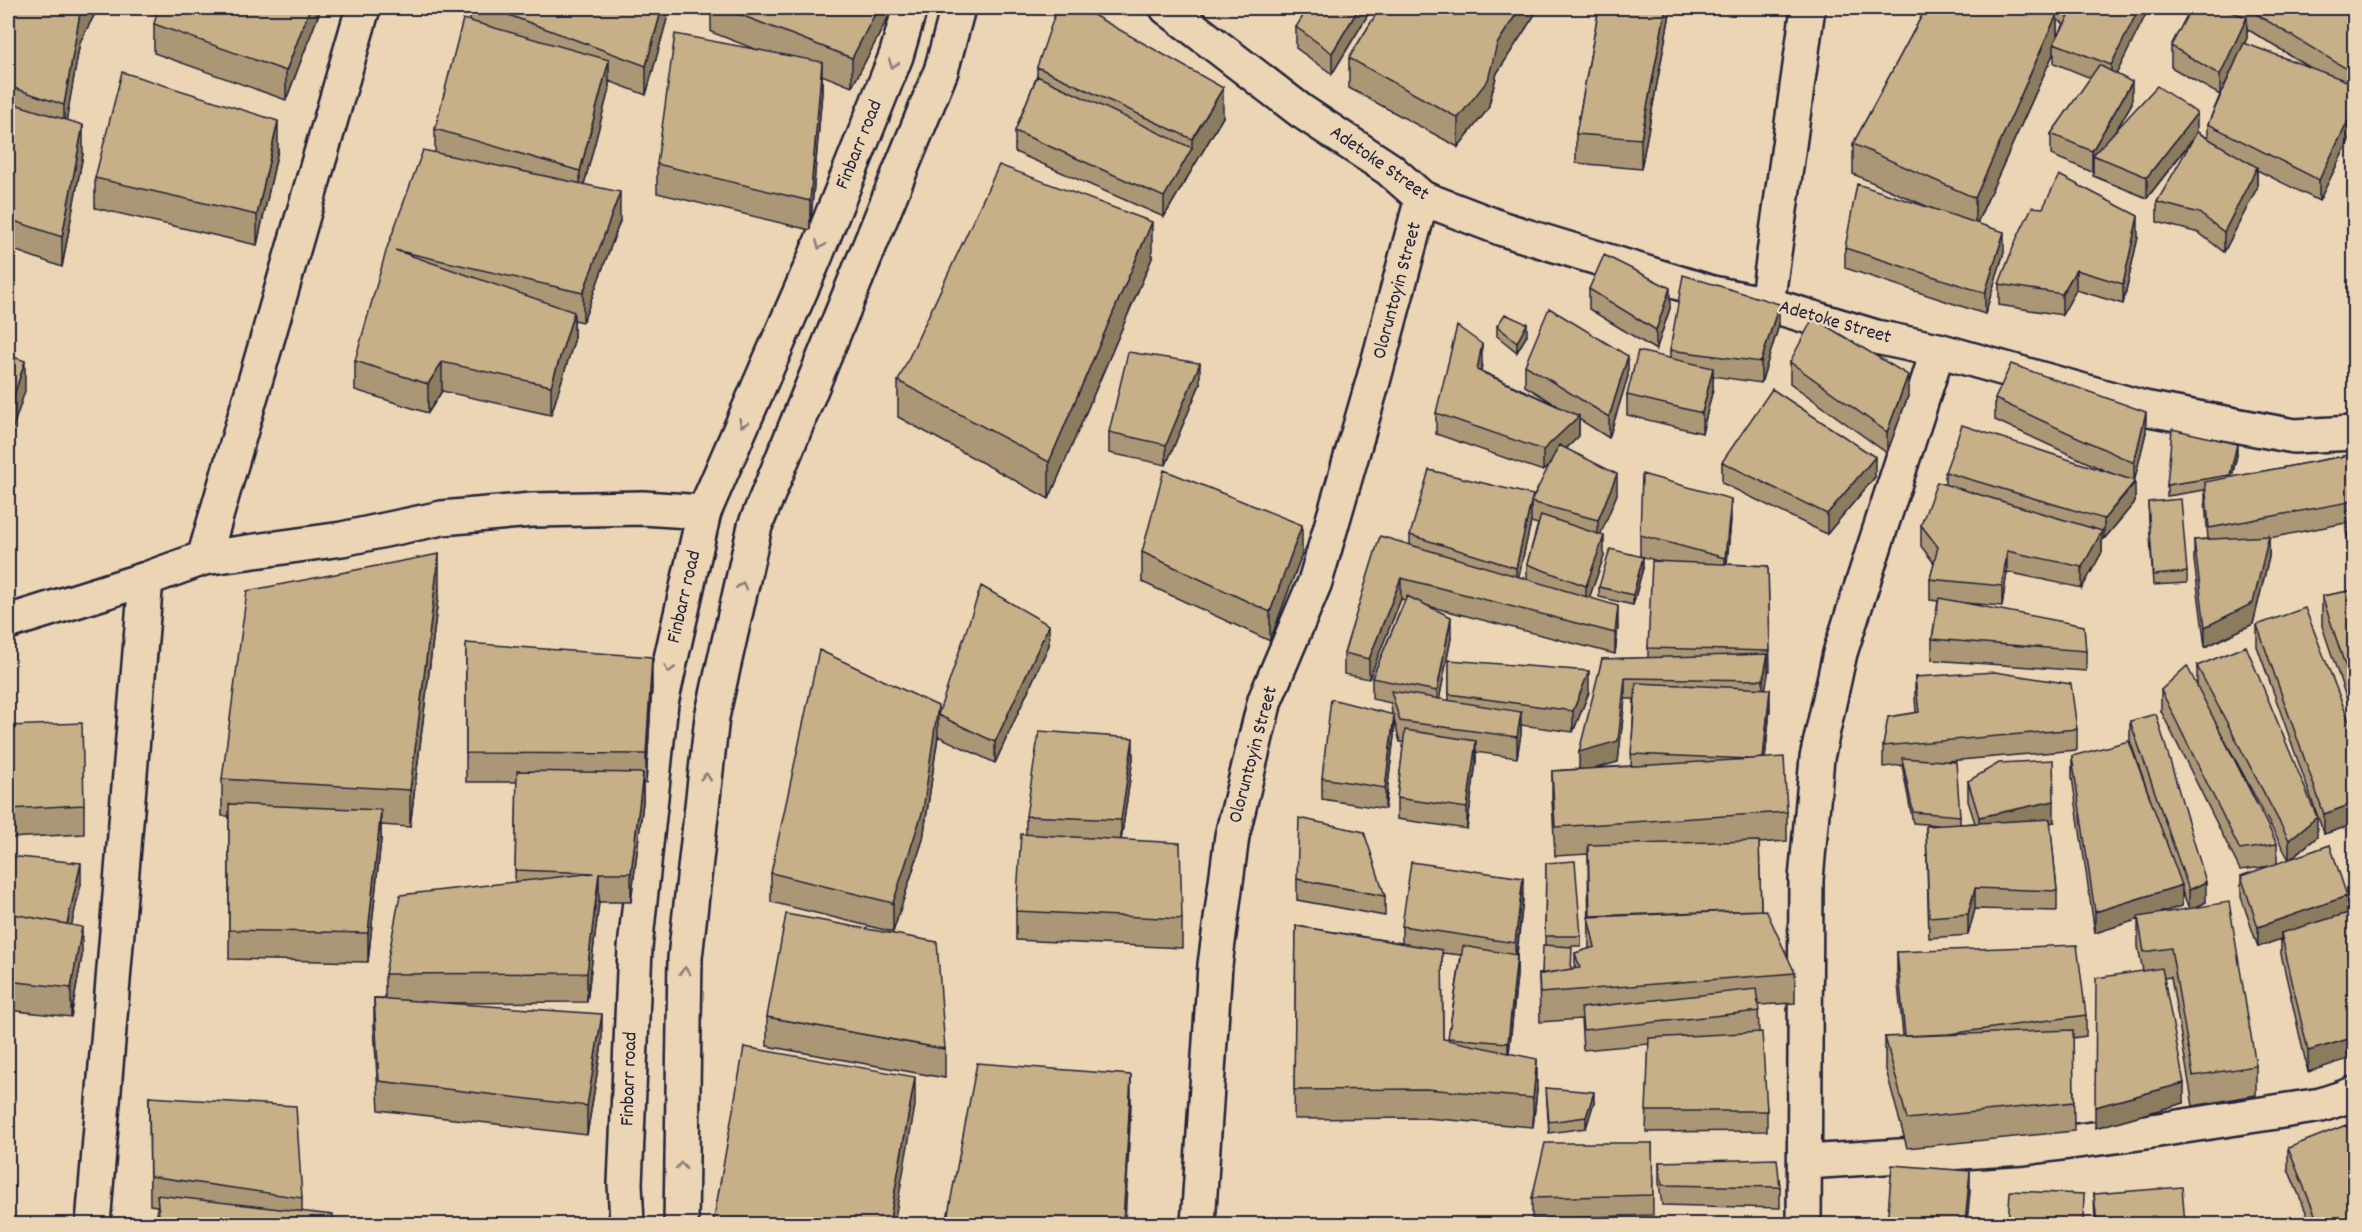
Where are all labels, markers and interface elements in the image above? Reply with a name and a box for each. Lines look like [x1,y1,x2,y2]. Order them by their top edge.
one-way arrow [888,57,900,68]
street label: Finbarr road [829,96,891,194]
street label: Adetoke Street [1324,119,1434,209]
street label: Oloruntoyin Street [1366,219,1430,363]
one-way arrow [815,238,827,249]
street label: Adetoke Street [1776,294,1894,352]
one-way arrow [738,417,750,428]
street label: Finbarr road [661,548,709,646]
one-way arrow [734,581,747,591]
one-way arrow [663,664,676,674]
street label: Oloruntoyin Street [1222,683,1286,827]
one-way arrow [699,773,711,782]
one-way arrow [679,967,691,976]
street label: Finbarr road [614,1031,646,1127]
one-way arrow [675,1162,687,1171]

